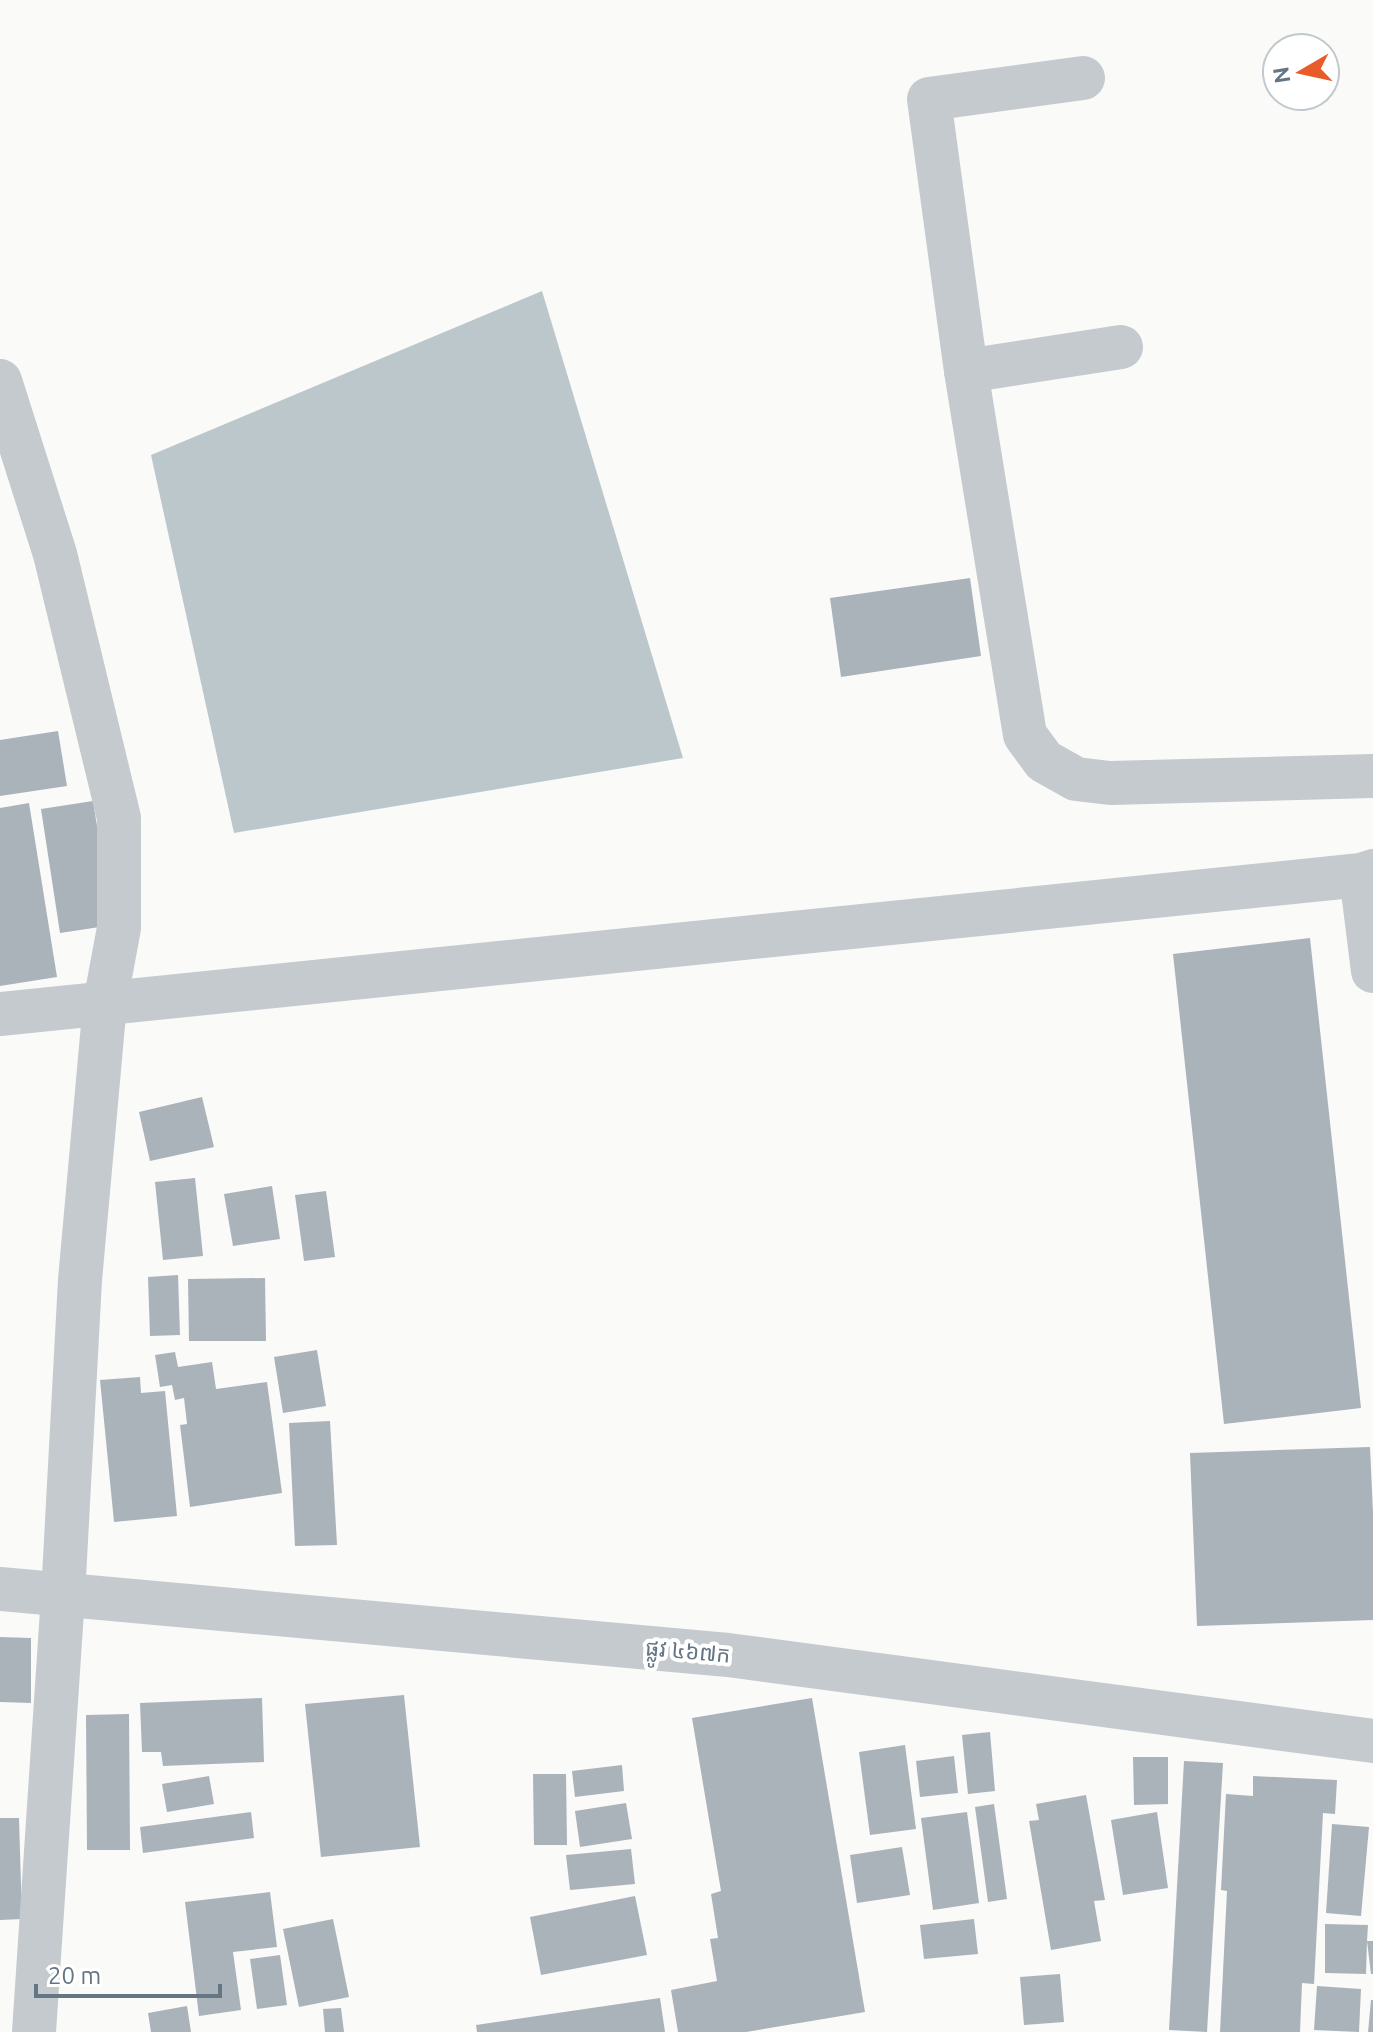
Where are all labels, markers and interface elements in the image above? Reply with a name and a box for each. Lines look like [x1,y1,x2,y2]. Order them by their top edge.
north arrow [1261,32,1341,112]
text: N [1267,65,1294,85]
street label: ផ្លូវ ៤៦៧ក [644,1634,732,1675]
scale bar [36,1948,220,1998]
text: 20 m [48,1962,101,1989]

